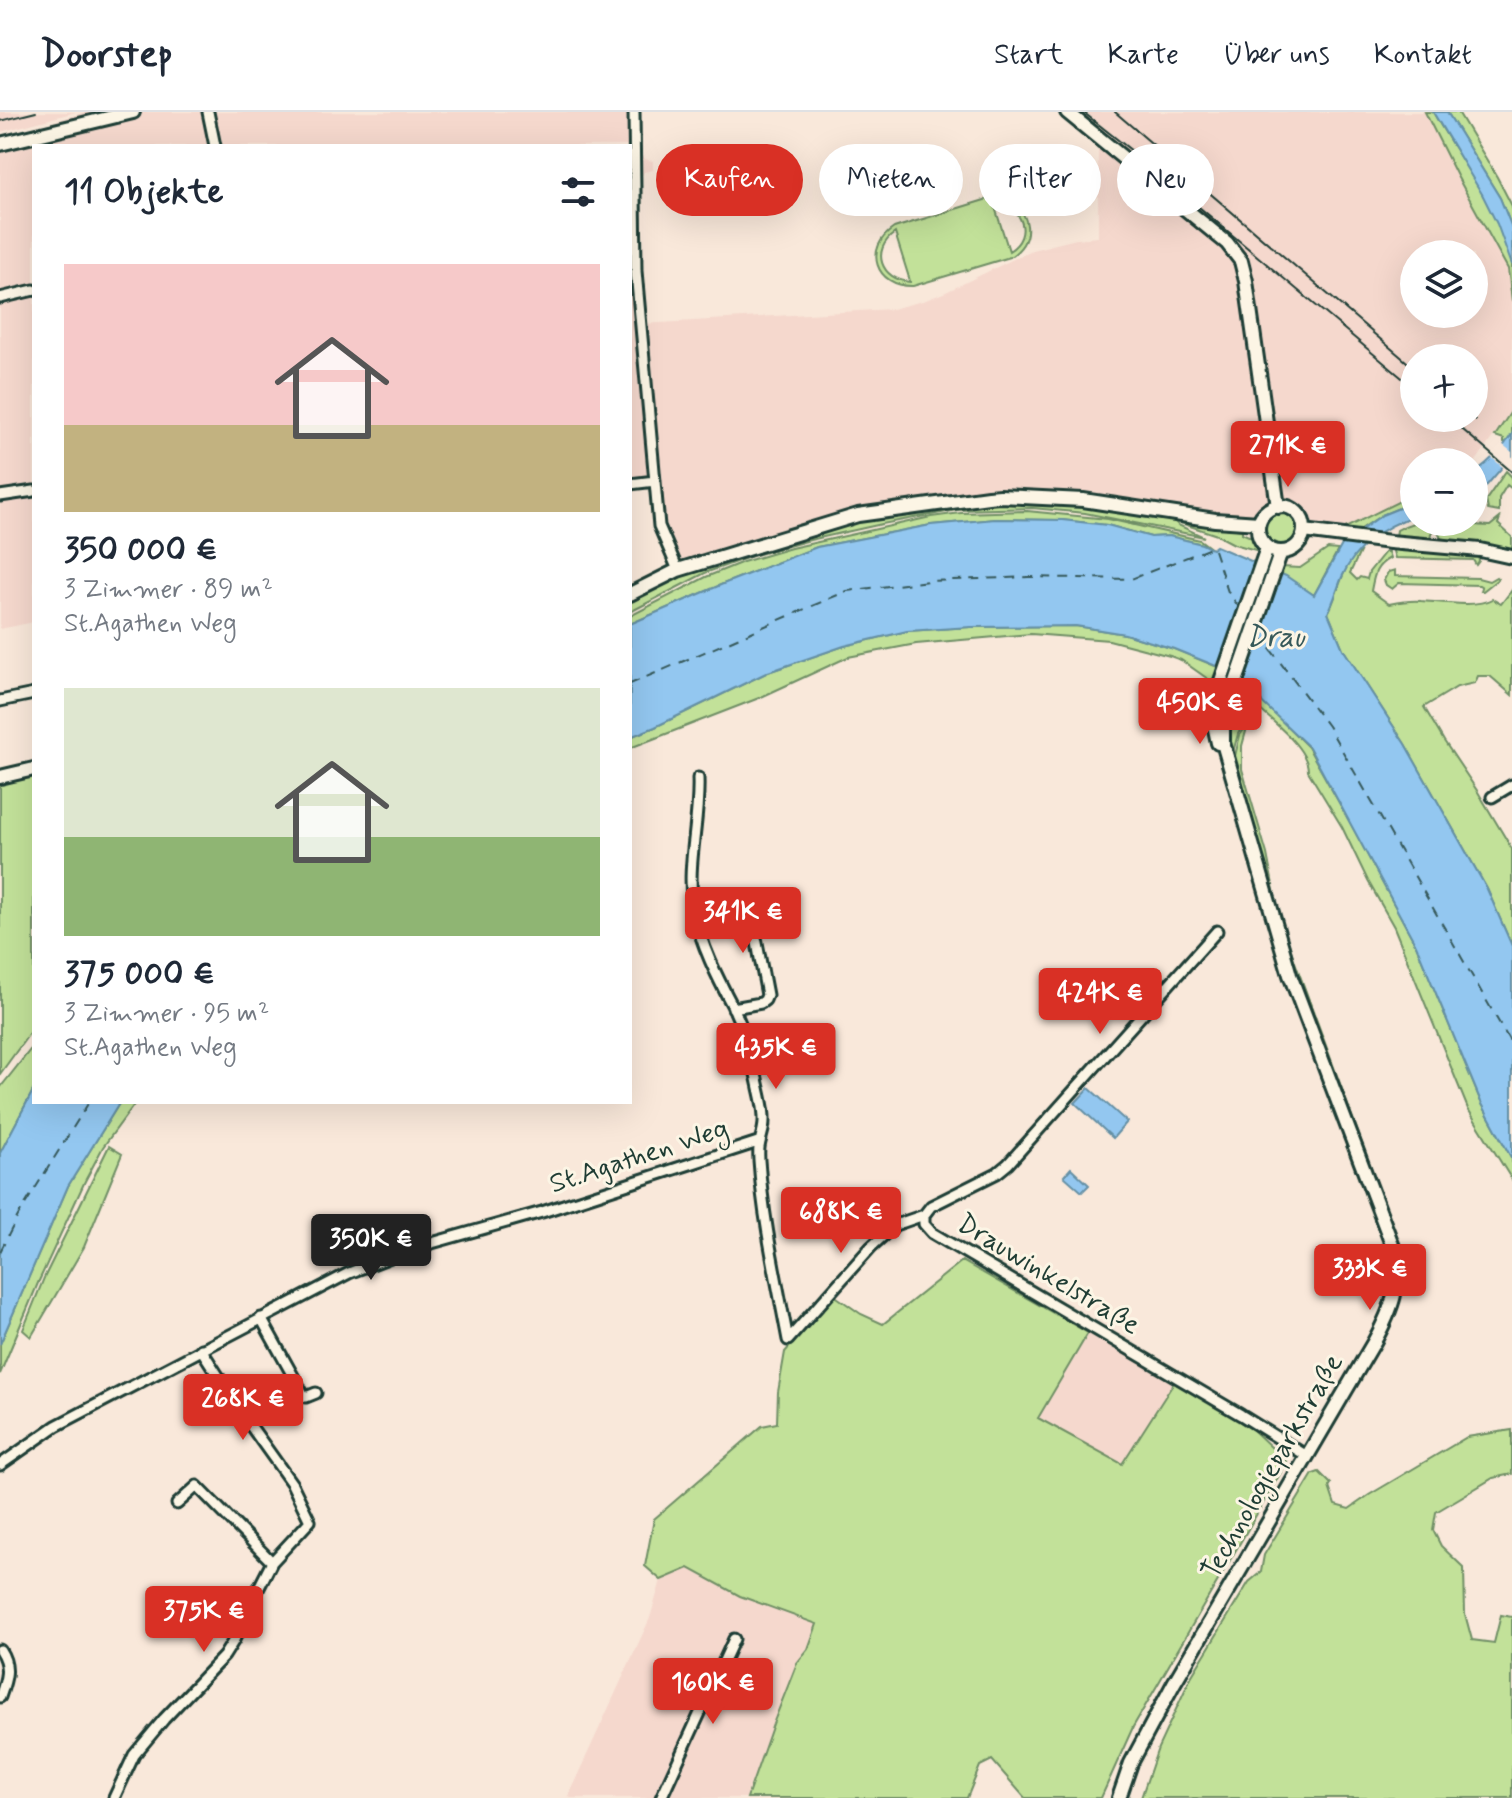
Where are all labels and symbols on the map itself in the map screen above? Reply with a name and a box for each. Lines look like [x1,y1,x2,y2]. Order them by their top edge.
pin: 271K € [1223,421,1353,489]
water label: Drau [1246,618,1306,657]
pin: 450K € [1135,678,1265,746]
pin: 341K € [678,887,808,955]
pin: 424K € [1035,968,1165,1036]
pin: 435K € [711,1023,841,1091]
street label: St.Agathen Weg [545,1111,734,1205]
pin: 688K € [776,1187,906,1255]
street label: Drauwinkelstraße [950,1206,1146,1344]
pin: 350K € [306,1214,436,1282]
pin: 333K € [1305,1244,1435,1312]
street label: Technologieparkstraße [1193,1347,1354,1588]
pin: 268K € [178,1374,308,1442]
pin: 375K € [139,1586,269,1654]
pin: 160K € [648,1658,778,1726]

